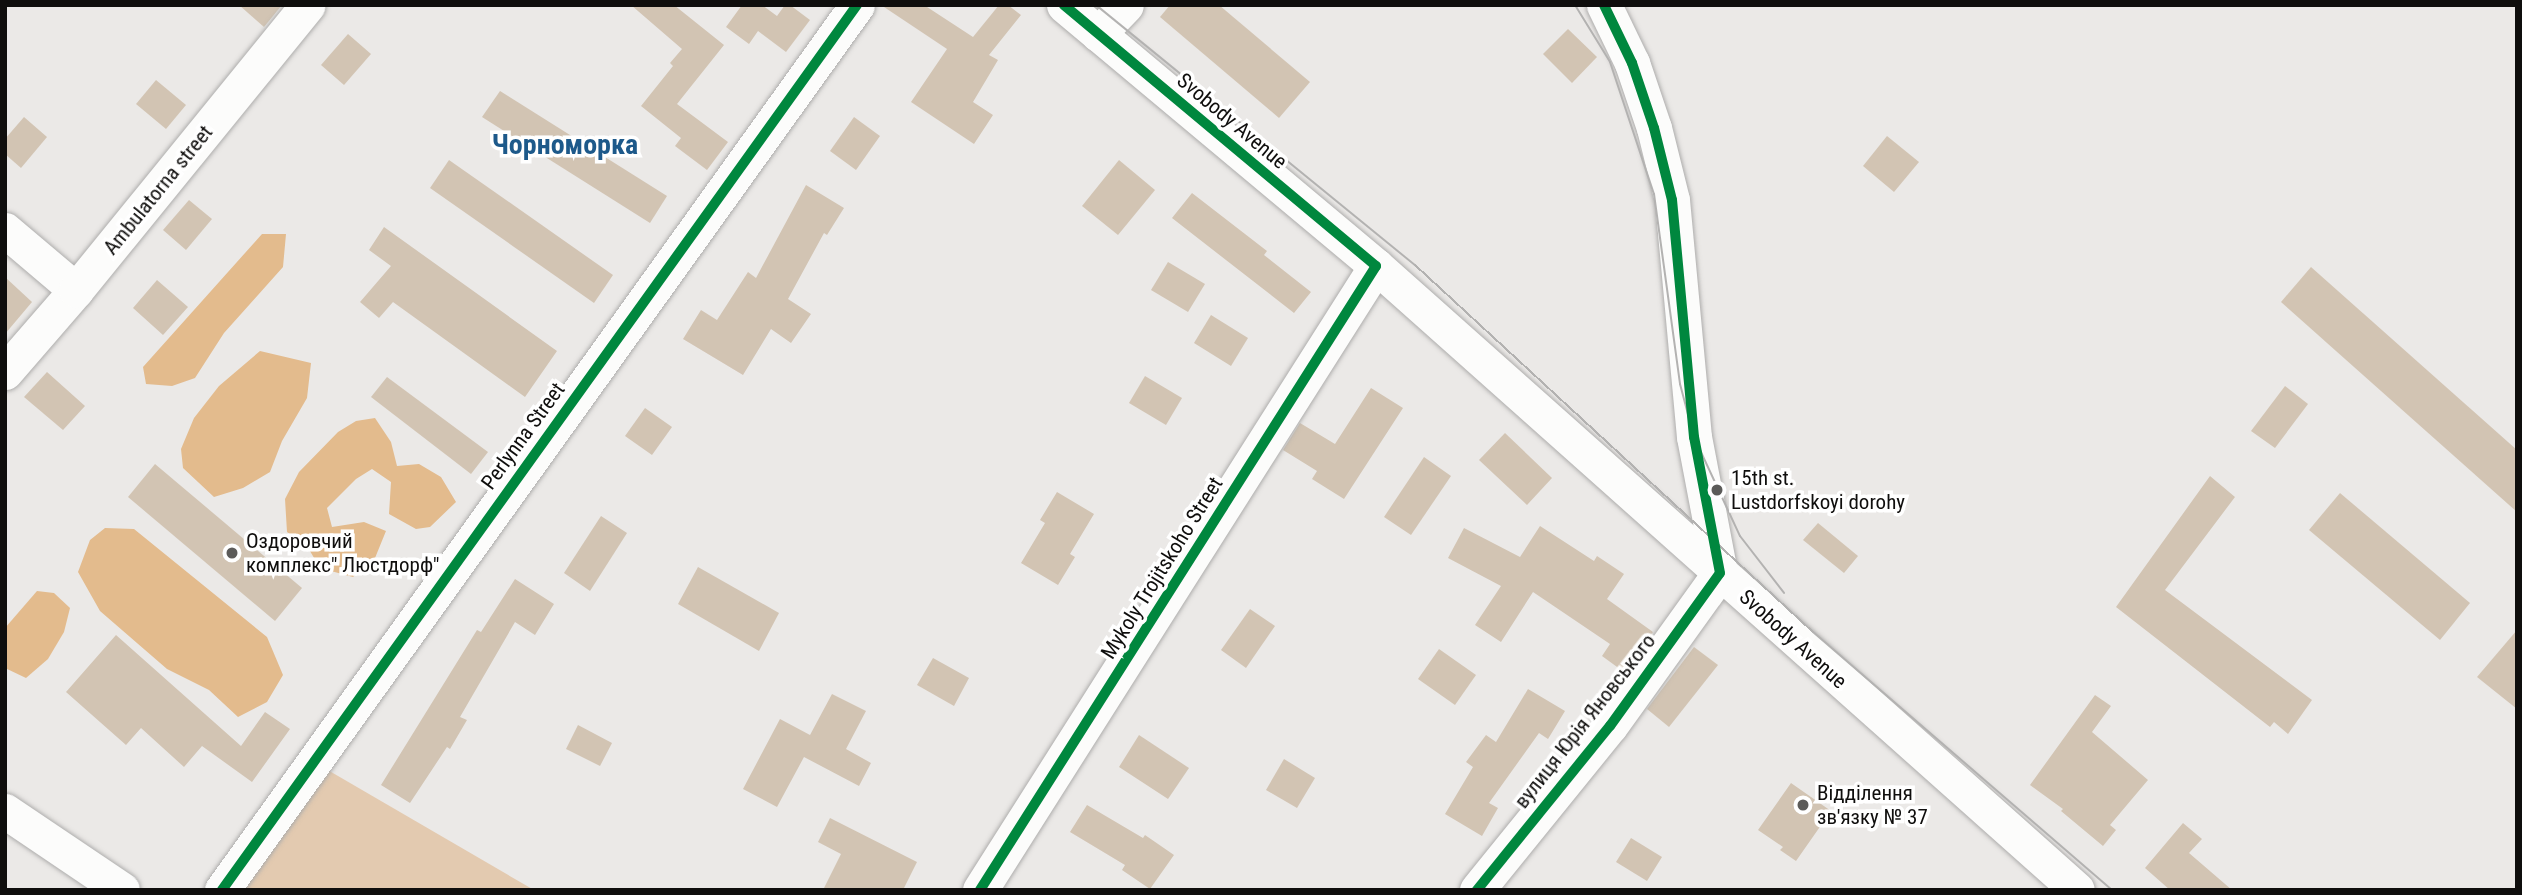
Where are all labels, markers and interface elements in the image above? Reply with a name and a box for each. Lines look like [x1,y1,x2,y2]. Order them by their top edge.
street label: Svobody Avenue [1172,68,1292,174]
street label: Ambulatorna street [98,120,218,260]
district label: Чорноморка [492,128,638,162]
street label: Perlynna Street [476,378,570,494]
place label: 15th st. Lustdorfskoyi dorohy [1731,465,1905,515]
street label: Mykoly Trojitskoho Street [1096,472,1228,664]
marker: 15th st. Lustdorfskoyi dorohy [1709,482,1725,498]
place label: Оздоровчий комплекс" Люстдорф" [246,528,440,578]
marker: Оздоровчий комплекс" Люстдорф" [224,545,240,561]
street label: Svobody Avenue [1734,584,1852,694]
street label: вулиця Юрія Яновського [1509,629,1661,813]
place label: Відділення зв'язку № 37 [1817,780,1928,830]
marker: Відділення зв'язку № 37 [1795,797,1811,813]

